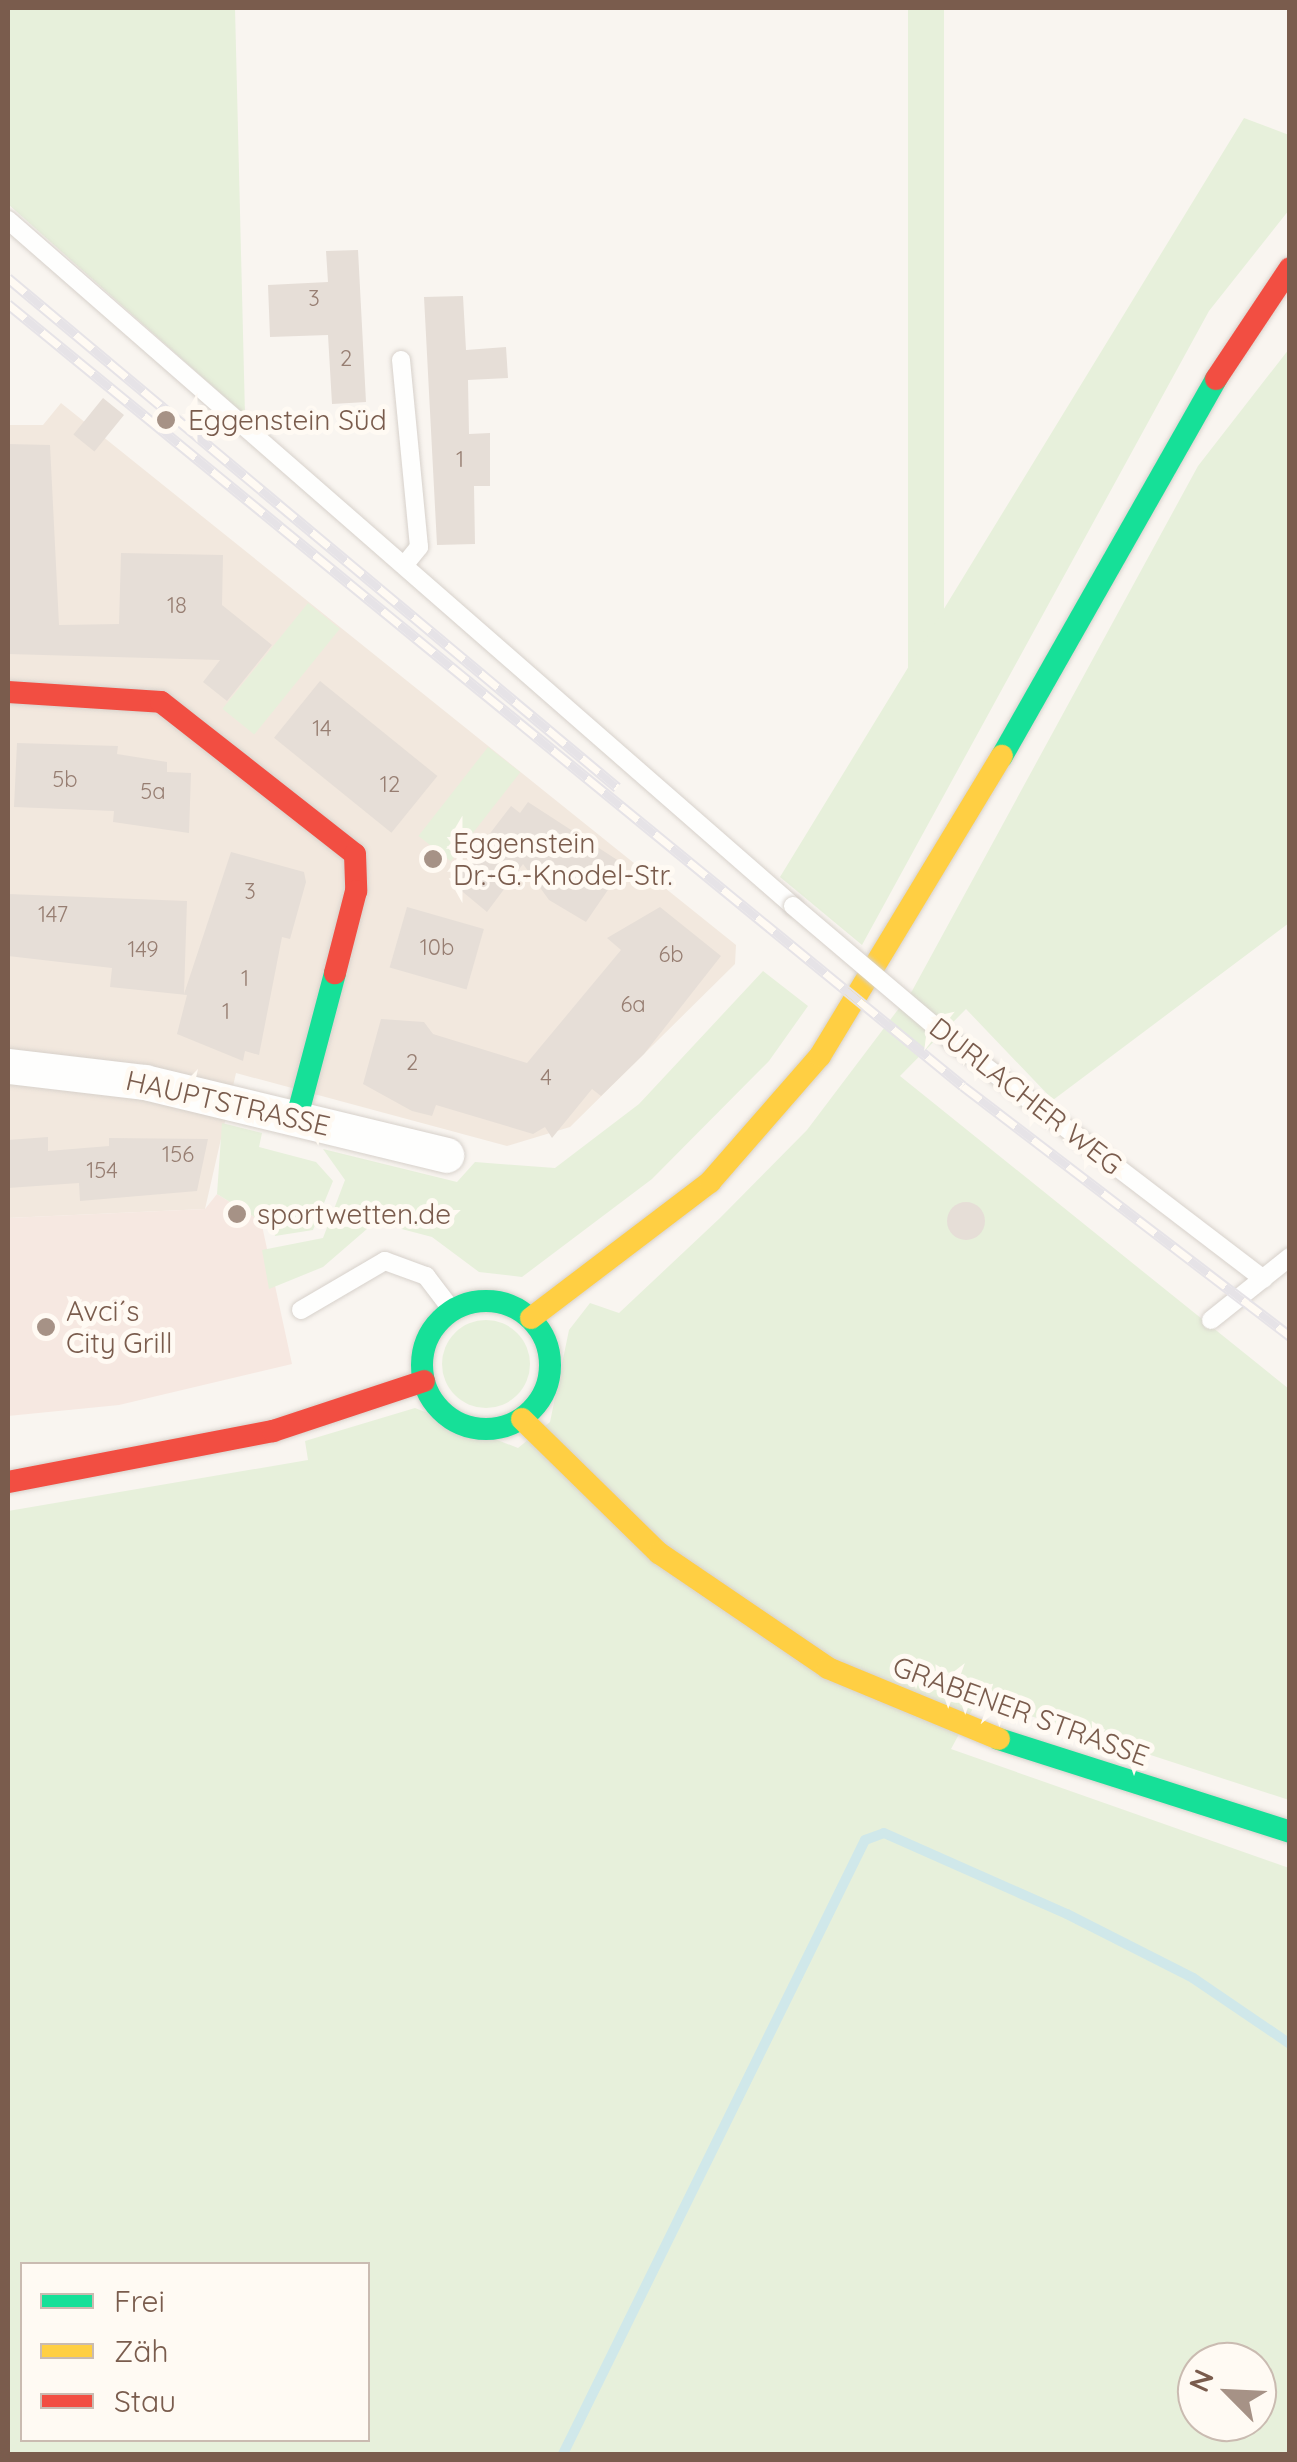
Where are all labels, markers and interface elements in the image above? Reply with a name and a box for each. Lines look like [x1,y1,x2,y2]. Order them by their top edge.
house number: 3 [308,286,320,312]
house number: 2 [340,346,352,372]
place label: Eggenstein Süd [188,403,387,437]
marker: Eggenstein Süd [153,407,179,433]
house number: 1 [456,447,464,473]
house number: 18 [167,593,187,619]
house number: 14 [312,716,332,742]
house number: 5b [52,767,78,793]
house number: 12 [380,772,400,798]
house number: 5a [140,779,166,805]
place label: Eggenstein Dr.-G.-Knodel-Str. [453,826,672,892]
marker: Eggenstein Dr.-G.-Knodel-Str. [422,848,444,870]
house number: 3 [244,879,256,905]
house number: 147 [38,902,68,928]
house number: 10b [420,935,454,961]
house number: 149 [127,937,159,963]
house number: 6b [658,942,684,968]
house number: 1 [241,966,249,992]
house number: 6a [620,992,646,1018]
house number: 1 [222,999,230,1025]
street label: DURLACHER WEG [923,1010,1129,1182]
house number: 2 [406,1050,418,1076]
street label: HAUPTSTRASSE [123,1063,333,1143]
house number: 4 [540,1065,552,1091]
house number: 156 [162,1142,194,1168]
house number: 154 [86,1158,118,1184]
place label: sportwetten.de [257,1197,451,1231]
marker: sportwetten.de [226,1203,248,1225]
place label: Avci´s City Grill [66,1294,172,1360]
marker: Avci´s City Grill [35,1316,57,1338]
street label: GRABENER STRASSE [888,1649,1154,1773]
legend [20,2262,370,2442]
text: Frei [114,2282,165,2320]
text: Zäh [114,2332,169,2370]
north arrow [1177,2342,1277,2442]
text: N [1181,2364,1221,2397]
text: Stau [114,2382,176,2420]

